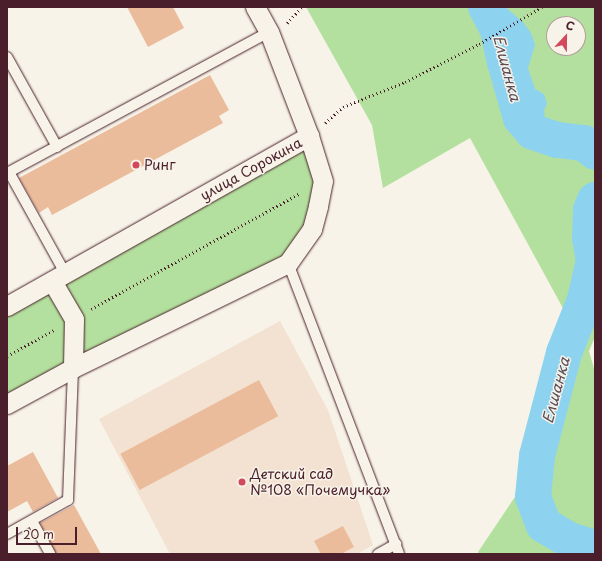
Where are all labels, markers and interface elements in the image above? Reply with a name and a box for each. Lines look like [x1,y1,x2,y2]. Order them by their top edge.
north arrow [546,16,586,56]
text: С [563,16,577,35]
water label: Елшанка [491,33,525,103]
street label: улица Сорокина [197,134,305,204]
place label: Ринг [144,157,175,173]
marker: Ринг [131,160,141,170]
water label: Елшанка [538,355,572,425]
place label: Детский сад №108 «Почемучка» [250,466,391,498]
marker: Детский сад №108 «Почемучка» [237,477,247,487]
scale bar [18,519,79,545]
text: 20 m [23,525,54,543]

